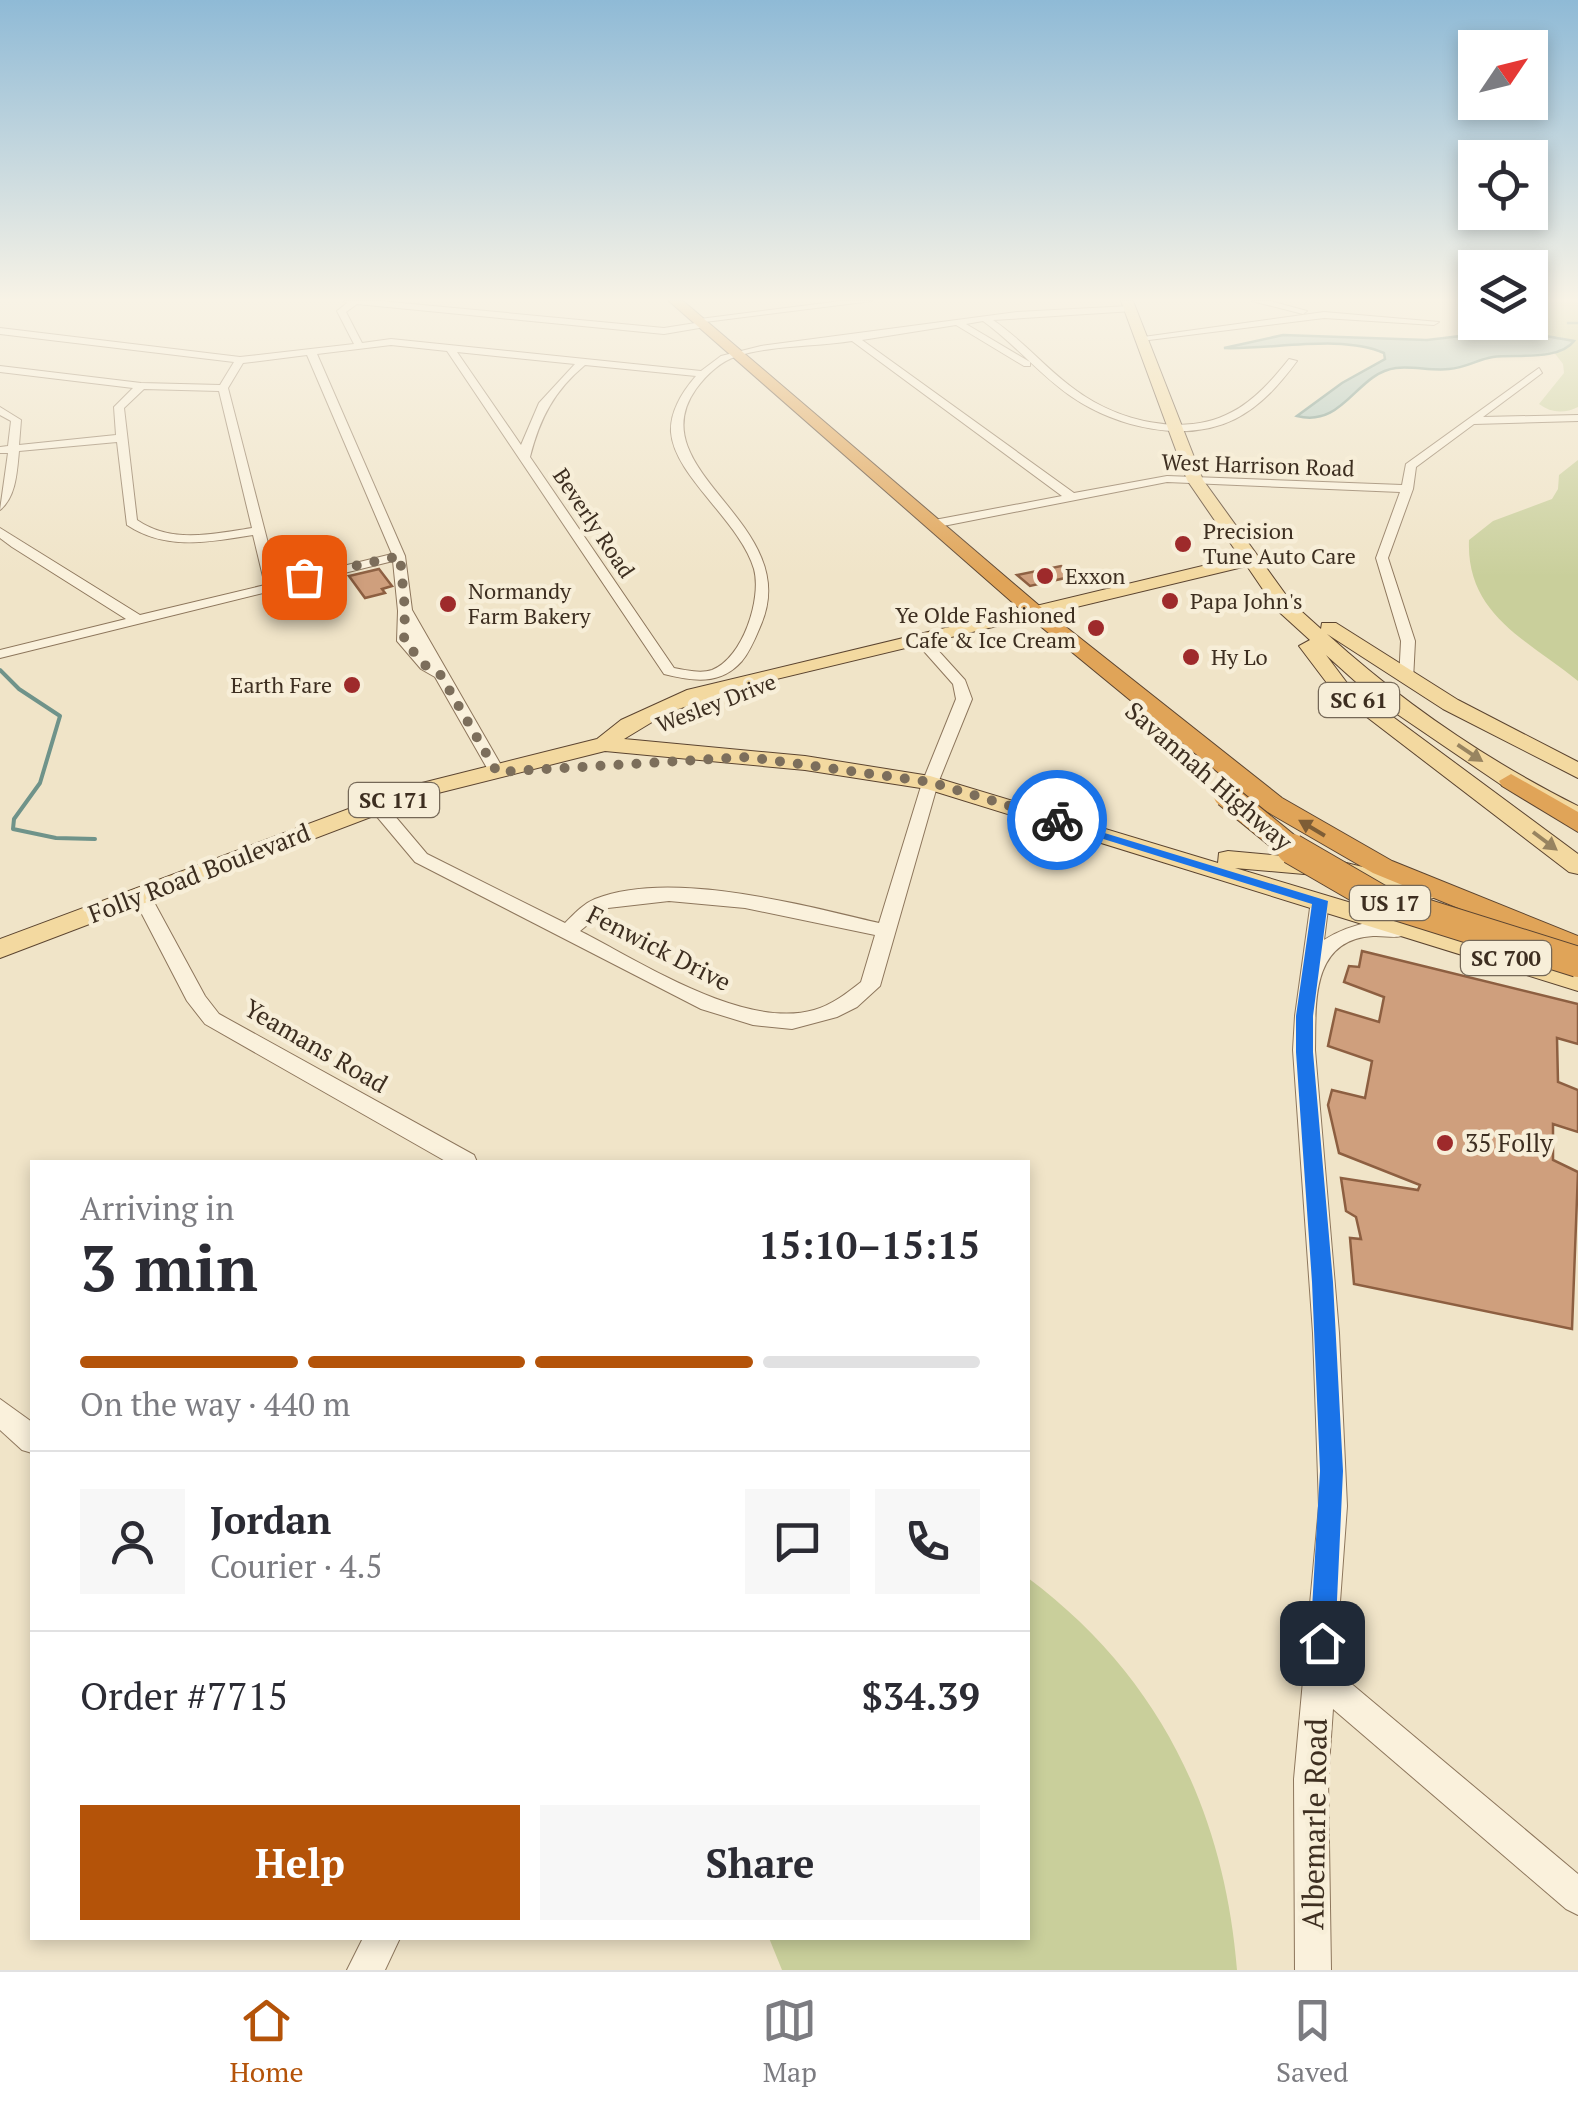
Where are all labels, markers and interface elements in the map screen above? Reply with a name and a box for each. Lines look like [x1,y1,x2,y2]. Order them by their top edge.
north arrow [1458,30,1548,120]
map controls [1458,30,1548,340]
button: locate [1458,140,1548,230]
button: layers [1458,250,1548,340]
street label: West Harrison Road [1161,447,1355,482]
street label: Beverly Road [547,462,642,583]
place label: Precision Tune Auto Care [1203,516,1356,570]
marker: Precision Tune Auto Care [1172,533,1194,555]
pin [262,535,347,620]
icon: bag [277,550,332,605]
place label: Exxon [1065,561,1125,590]
marker: Exxon [1034,565,1056,587]
place label: Normandy Farm Bakery [468,576,591,630]
place label: Papa John's [1190,586,1303,615]
marker: Papa John's [1159,590,1181,612]
marker: Normandy Farm Bakery [437,593,459,615]
place label: Ye Olde Fashioned Cafe & Ice Cream [895,600,1076,654]
marker: Ye Olde Fashioned Cafe & Ice Cream [1085,617,1107,639]
place label: Hy Lo [1211,642,1268,671]
marker: Hy Lo [1180,646,1202,668]
street label: Wesley Drive [652,666,780,739]
place label: Earth Fare [231,670,332,699]
marker: Earth Fare [341,674,363,696]
road number: SC 61 [1319,683,1399,717]
street label: Savannah Highway [1119,694,1300,858]
one-way arrow [1456,744,1483,762]
courier [1007,770,1107,870]
road number: SC 171 [349,783,439,817]
icon: bike [1030,793,1085,848]
street label: Folly Road Boulevard [83,815,315,930]
one-way arrow [1298,820,1326,838]
one-way arrow [1532,831,1558,851]
road number: US 17 [1350,886,1430,920]
street label: Fenwick Drive [582,897,737,998]
road number: SC 700 [1461,941,1551,975]
street label: Yeamans Road [238,991,394,1100]
place label: 35 Folly [1465,1126,1553,1159]
marker: 35 Folly [1434,1132,1456,1154]
text: Arriving in [80,1187,234,1229]
text: 15:10–15:15 [758,1220,980,1270]
text: 3 min [80,1223,258,1310]
text: On the way · 440 m [80,1383,350,1425]
button: person [80,1489,185,1594]
button: chat [745,1489,850,1594]
button: phone [875,1489,980,1594]
text: Jordan [210,1495,331,1545]
text: Courier · 4.5 [210,1545,382,1587]
pin [1280,1601,1365,1686]
icon: home [1295,1616,1350,1671]
text: Order #7715 [80,1671,288,1721]
text: $34.39 [861,1671,980,1721]
street label: Albemarle Road [1292,1718,1336,1930]
button: Help [80,1805,520,1920]
button: Share [540,1805,980,1920]
tab: Home [229,1993,304,2090]
tab: Map [762,1993,817,2090]
tab: Saved [1276,1993,1349,2090]

